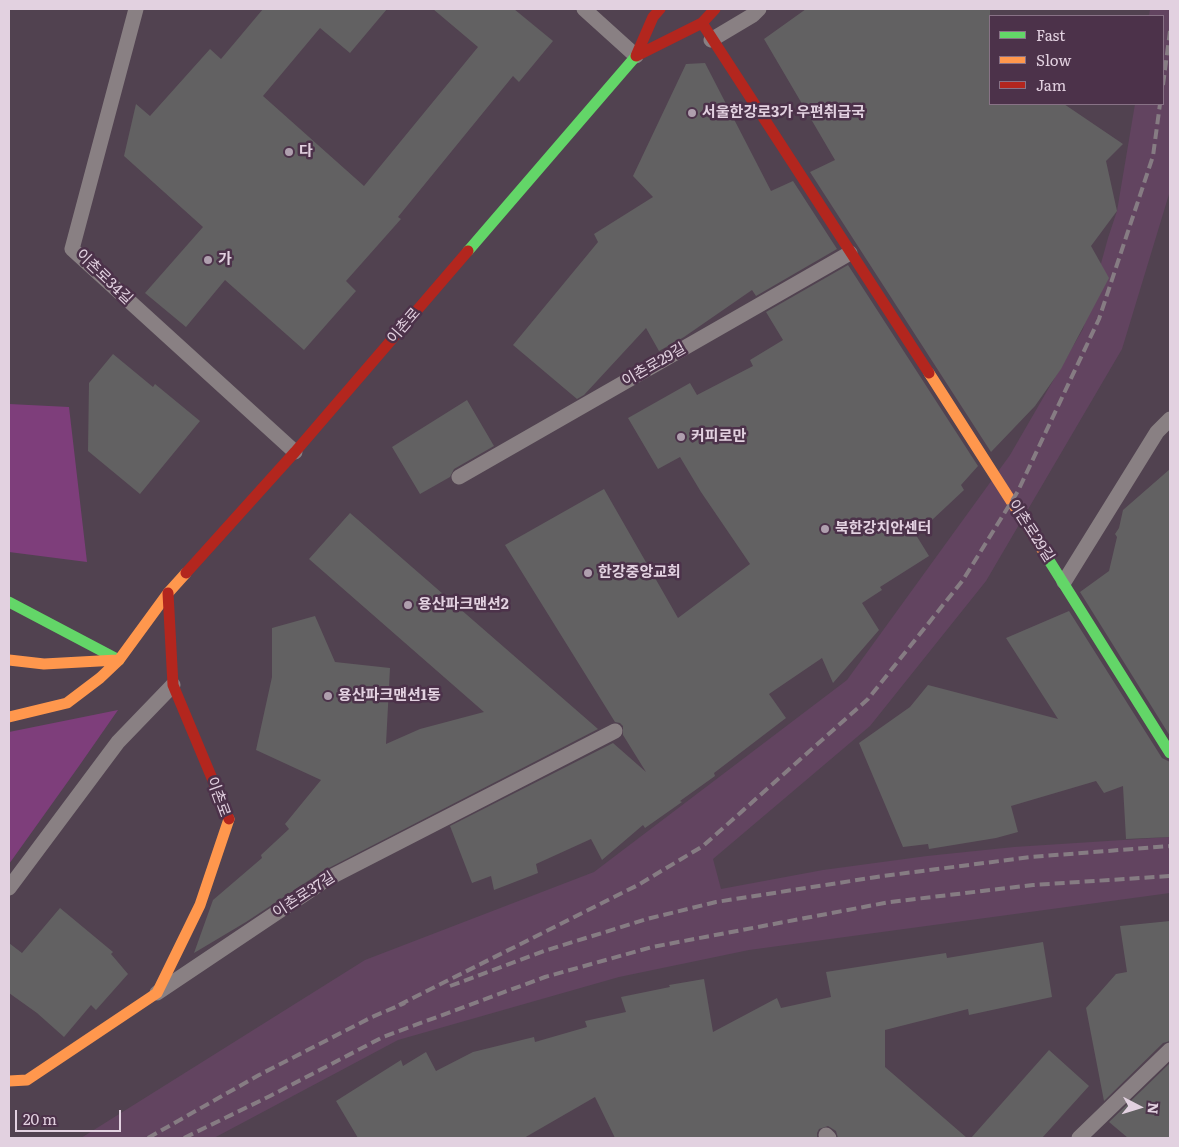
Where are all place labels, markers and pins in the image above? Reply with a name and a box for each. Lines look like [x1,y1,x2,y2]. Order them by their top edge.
place label: 서울한강로3가 우편취급국 [702,104,865,122]
marker: 서울한강로3가 우편취급국 [686,107,698,119]
place label: 다 [299,143,313,161]
marker: 다 [283,146,295,158]
place label: 가 [218,251,232,269]
marker: 가 [202,254,214,266]
place label: 커피로만 [691,428,746,446]
marker: 커피로만 [675,431,687,443]
place label: 북한강치안센터 [835,520,932,538]
marker: 북한강치안센터 [819,523,831,535]
place label: 한강중앙교회 [598,564,681,582]
marker: 한강중앙교회 [582,567,594,579]
place label: 용산파크맨션2 [418,596,509,614]
marker: 용산파크맨션2 [402,599,414,611]
place label: 용산파크맨션1동 [338,687,441,705]
marker: 용산파크맨션1동 [322,690,334,702]

